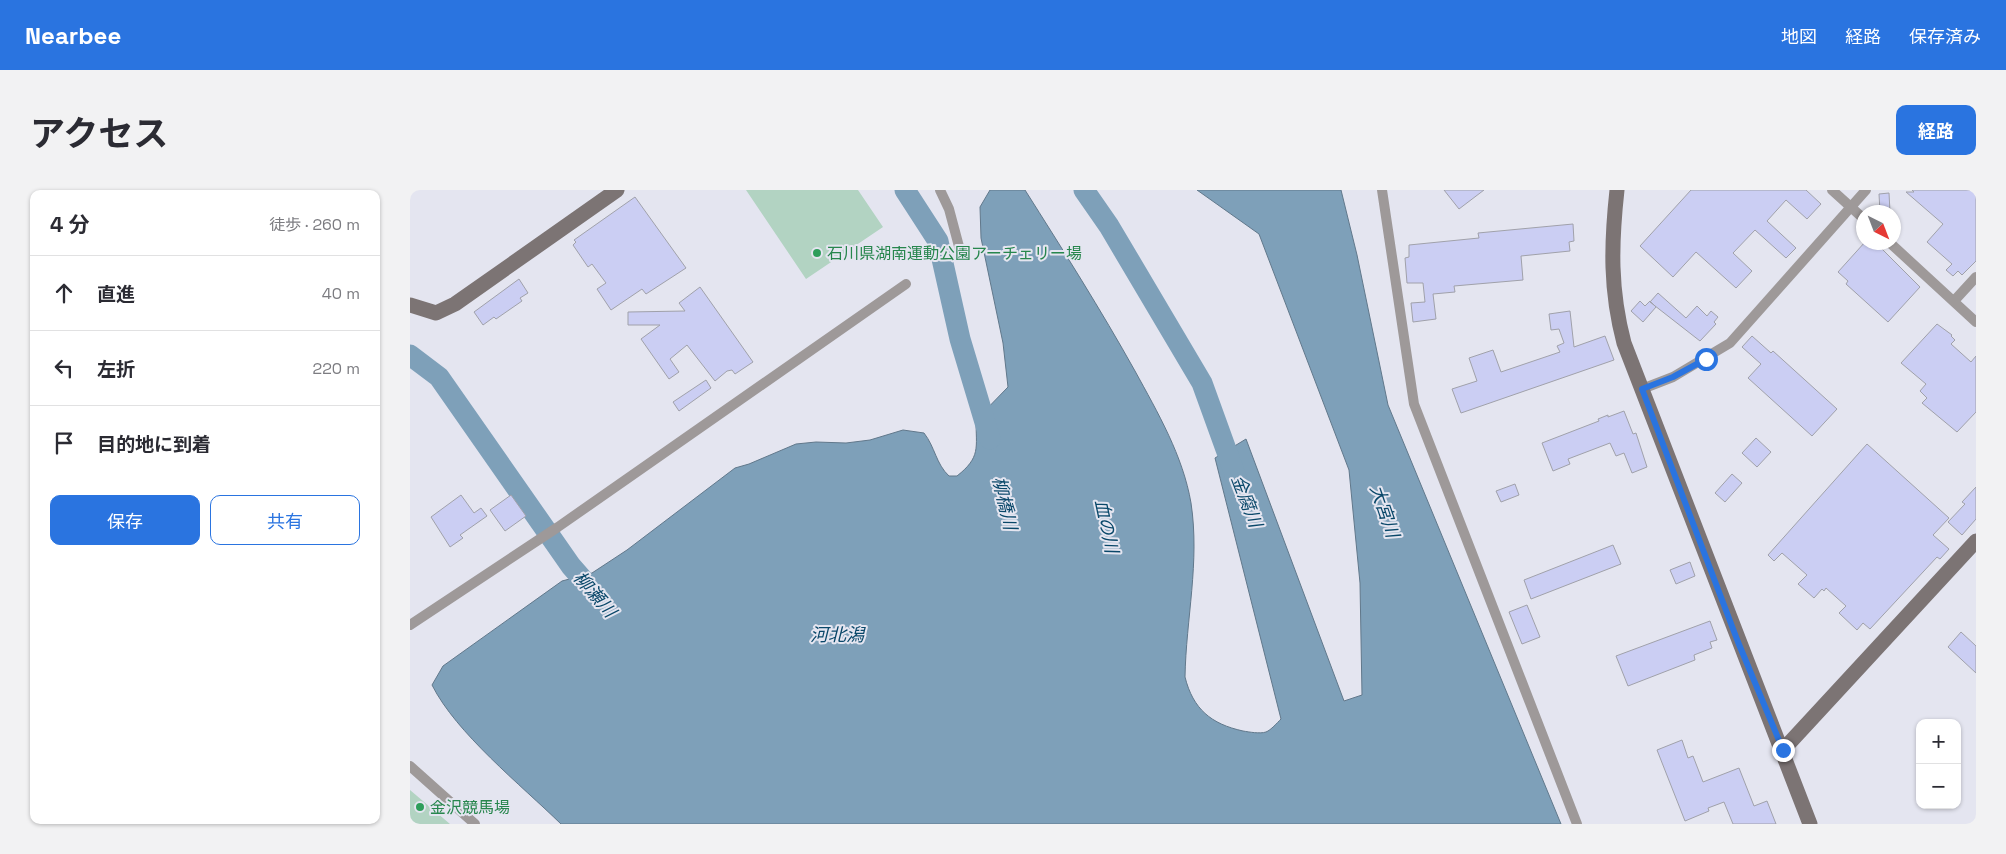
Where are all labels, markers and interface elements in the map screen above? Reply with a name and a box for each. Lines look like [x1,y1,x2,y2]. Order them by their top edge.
text: Nearbee [25,20,121,51]
text: 地図 [1781,25,1817,48]
text: 経路 [1845,25,1881,48]
text: 保存済み [1909,25,1981,48]
button: 経路 [1896,105,1976,155]
text: アクセス [30,112,168,156]
north arrow [1856,205,1901,250]
text: 4 分 [50,211,90,238]
text: 徒歩 · 260 m [269,214,360,235]
place label: 石川県湖南運動公園アーチェリー場 [827,243,1082,264]
marker: 石川県湖南運動公園アーチェリー場 [811,247,823,259]
icon: ahead [50,279,78,307]
text: 直進 [97,282,135,307]
text: 40 m [322,283,360,304]
route start [1695,348,1718,371]
icon: left [50,354,78,382]
text: 左折 [97,357,135,382]
text: 220 m [313,358,360,379]
icon: arrive [50,429,78,457]
text: 目的地に到着 [97,432,211,457]
water label: 金腐川 [1227,472,1268,532]
water label: 柳橋川 [988,474,1023,534]
water label: 大宮川 [1365,482,1405,542]
button: 保存 [50,495,200,545]
button: 共有 [210,495,360,545]
water label: 血の川 [1090,497,1124,557]
water label: 柳瀬川 [569,566,623,623]
water label: 河北潟 [810,623,866,646]
map controls [1916,719,1961,809]
button: + [1916,719,1961,764]
route end [1772,739,1795,762]
button: − [1916,764,1961,809]
place label: 金沢競馬場 [430,797,510,818]
marker: 金沢競馬場 [414,801,426,813]

